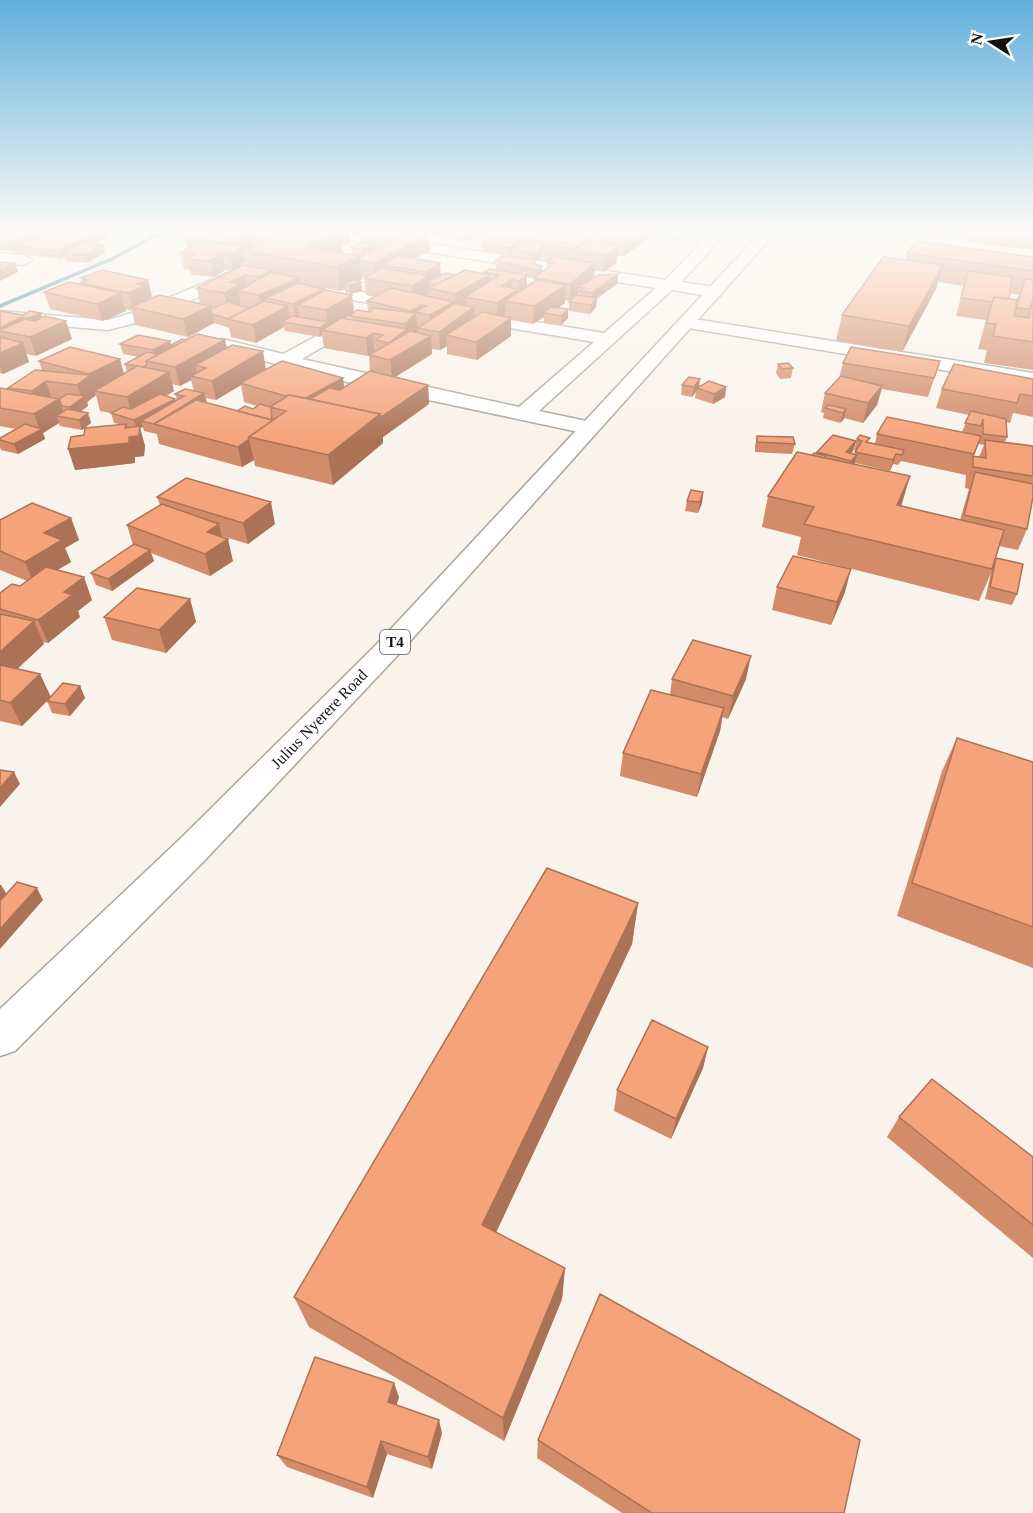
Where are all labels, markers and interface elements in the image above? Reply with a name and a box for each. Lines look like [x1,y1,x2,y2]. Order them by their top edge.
north arrow [961,12,1021,72]
text: N [967,31,986,46]
road number: T4 [380,630,410,654]
street label: Julius Nyerere Road [268,666,371,773]

